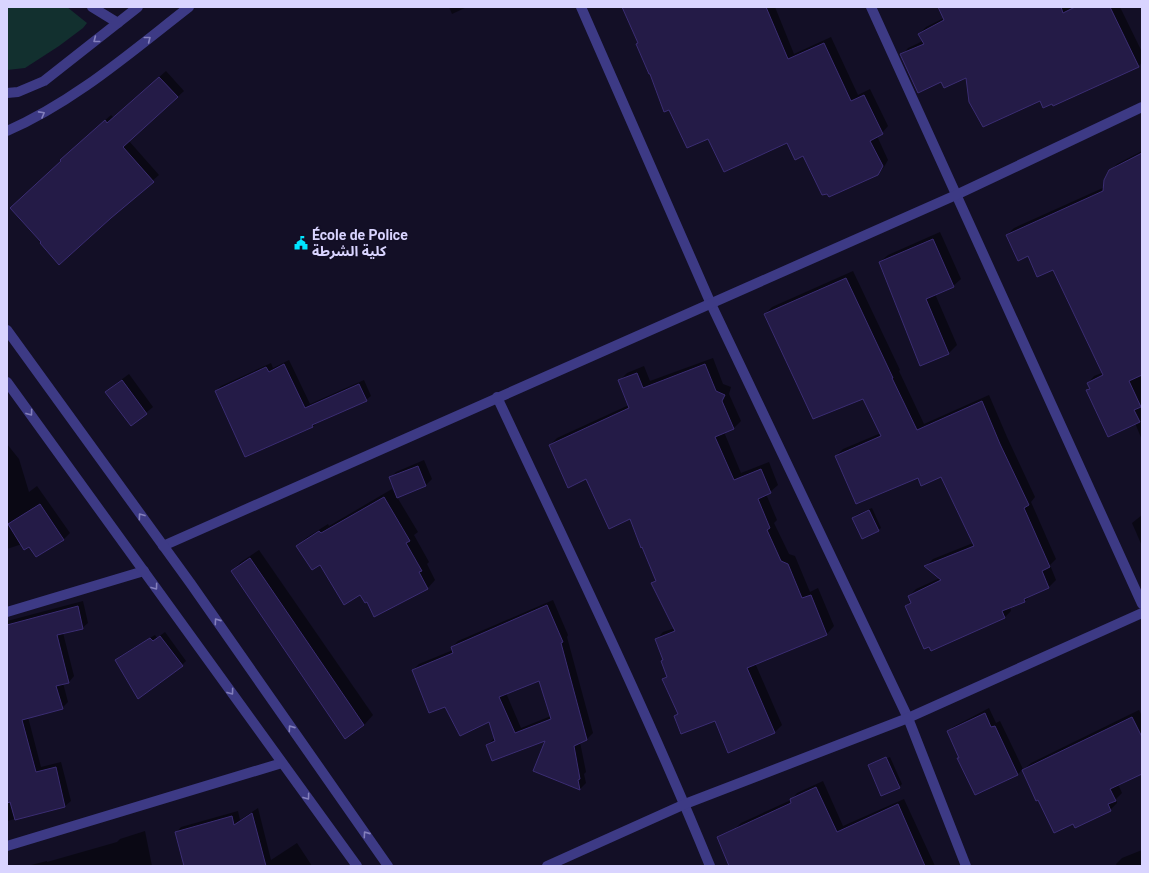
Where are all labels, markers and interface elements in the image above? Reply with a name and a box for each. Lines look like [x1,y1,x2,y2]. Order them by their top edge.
one-way arrow [94,35,101,42]
one-way arrow [143,36,150,43]
one-way arrow [38,111,45,118]
place label: École de Police كلية الشرطة [312,226,408,260]
public building icon: École de Police كلية الشرطة [293,235,309,251]
one-way arrow [25,409,32,416]
one-way arrow [139,513,146,520]
one-way arrow [150,582,157,589]
one-way arrow [215,619,222,626]
one-way arrow [226,688,234,695]
one-way arrow [289,725,296,732]
one-way arrow [302,793,309,800]
one-way arrow [363,831,371,838]

